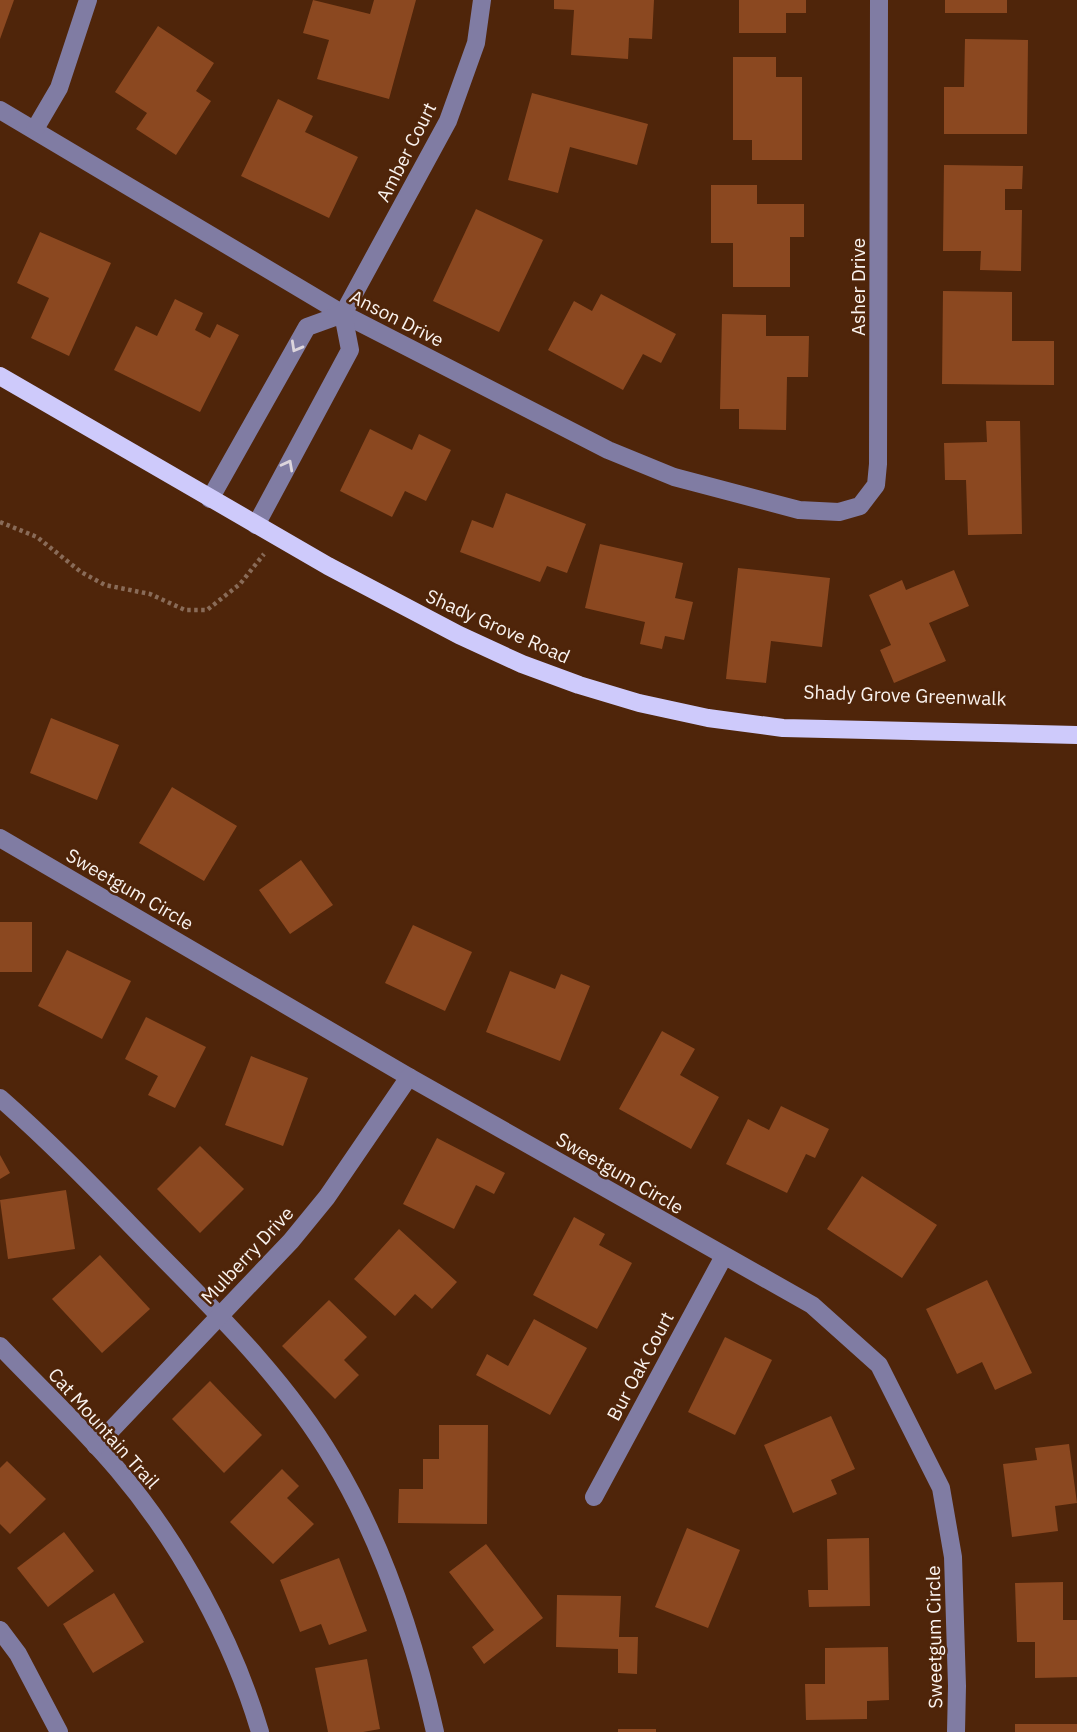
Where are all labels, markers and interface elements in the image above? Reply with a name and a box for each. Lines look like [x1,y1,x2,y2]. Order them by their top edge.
street label: Amber Court [371,98,441,206]
street label: Asher Drive [846,238,870,336]
street label: Anson Drive [346,284,448,352]
one-way arrow [291,340,304,352]
one-way arrow [280,460,294,472]
street label: Shady Grove Road [422,583,574,669]
street label: Shady Grove Greenwalk [803,679,1007,711]
street label: Sweetgum Circle [62,843,198,935]
street label: Sweetgum Circle [552,1127,688,1219]
street label: Mulberry Drive [196,1201,298,1309]
street label: Bur Oak Court [601,1308,679,1424]
street label: Cat Mountain Trail [43,1363,165,1493]
street label: Sweetgum Circle [921,1565,947,1709]

